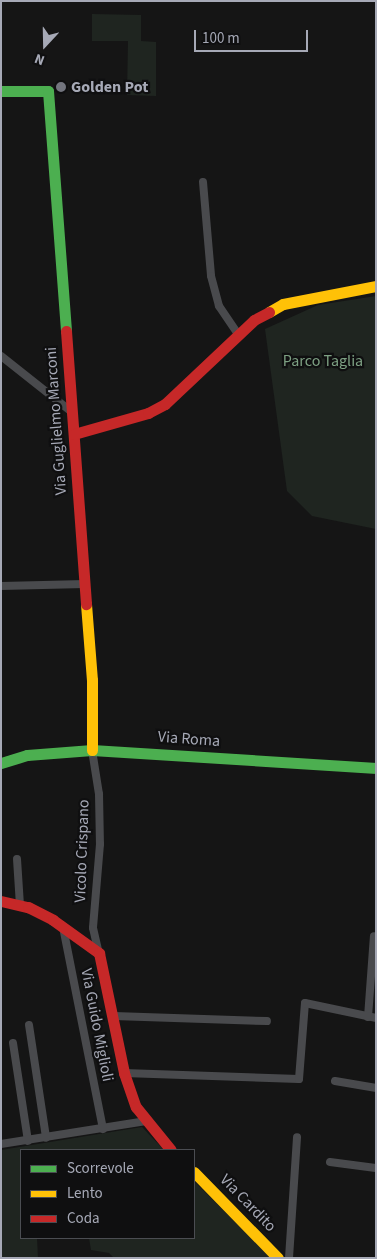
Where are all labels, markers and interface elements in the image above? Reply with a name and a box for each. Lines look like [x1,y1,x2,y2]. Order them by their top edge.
north arrow [20,20,70,70]
scale bar [197,20,311,52]
text: 100 m [202,28,240,49]
text: N [32,48,48,70]
place label: Golden Pot [71,77,148,97]
marker: Golden Pot [55,81,67,93]
street label: Via Guglielmo Marconi [41,346,71,496]
park label: Parco Taglia [283,351,363,371]
street label: Via Roma [157,727,221,751]
street label: Vicolo Crispano [71,799,93,903]
street label: Via Guido Miglioli [77,967,117,1083]
legend [20,1149,195,1239]
text: Scorrevole [67,1158,134,1179]
street label: Via Cardito [216,1170,280,1236]
text: Lento [67,1183,103,1204]
text: Coda [67,1208,100,1229]

